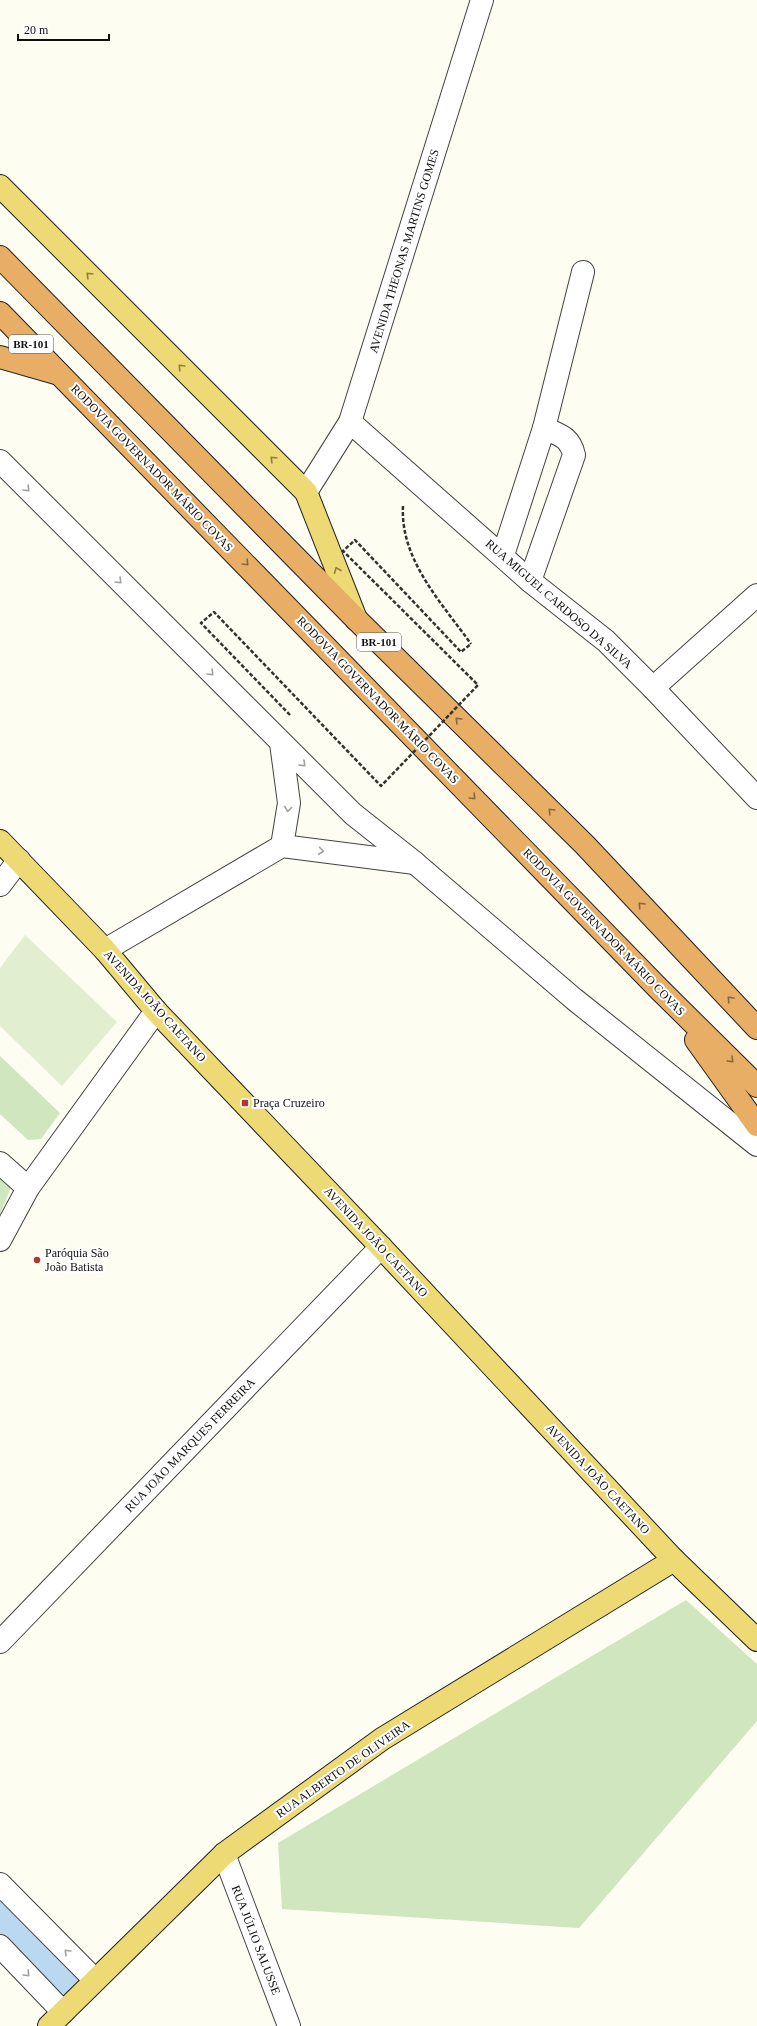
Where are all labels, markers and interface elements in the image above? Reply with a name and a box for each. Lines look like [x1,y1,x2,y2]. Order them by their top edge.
scale bar [18,16,109,42]
text: 20 m [24,23,49,37]
street label: AVENIDA THEONAS MARTINS GOMES [366,147,442,355]
one-way arrow [86,273,94,280]
road number: BR-101 [9,335,53,353]
one-way arrow [178,364,186,372]
street label: RODOVIA GOVERNADOR MÁRIO COVAS [68,382,236,554]
one-way arrow [270,456,278,464]
one-way arrow [22,484,30,492]
street label: RUA MIGUEL CARDOSO DA SILVA [483,537,635,672]
one-way arrow [241,558,249,566]
one-way arrow [333,566,341,573]
one-way arrow [114,576,122,584]
street label: RODOVIA GOVERNADOR MÁRIO COVAS [294,614,462,786]
road number: BR-101 [357,633,401,651]
one-way arrow [206,668,214,676]
one-way arrow [455,717,463,725]
one-way arrow [298,760,306,767]
one-way arrow [468,792,476,800]
one-way arrow [284,806,293,812]
one-way arrow [548,808,556,816]
one-way arrow [318,846,324,855]
street label: RODOVIA GOVERNADOR MÁRIO COVAS [520,846,688,1018]
one-way arrow [638,902,646,910]
street label: AVENIDA JOÃO CAETANO [101,947,209,1065]
one-way arrow [728,997,735,1004]
one-way arrow [726,1055,734,1063]
place label: Praça Cruzeiro [253,1096,325,1110]
marker: Praça Cruzeiro [240,1098,250,1108]
street label: AVENIDA JOÃO CAETANO [321,1184,431,1300]
place label: Paróquia São João Batista [45,1246,109,1274]
marker: Paróquia São João Batista [32,1255,42,1265]
street label: RUA JOÃO MARQUES FERREIRA [122,1375,258,1515]
street label: AVENIDA JOÃO CAETANO [543,1421,653,1537]
street label: RUA ALBERTO DE OLIVEIRA [273,1717,413,1821]
street label: RUA JÚLIO SALUSSE [229,1883,283,1997]
one-way arrow [64,1949,72,1957]
one-way arrow [22,1969,30,1977]

